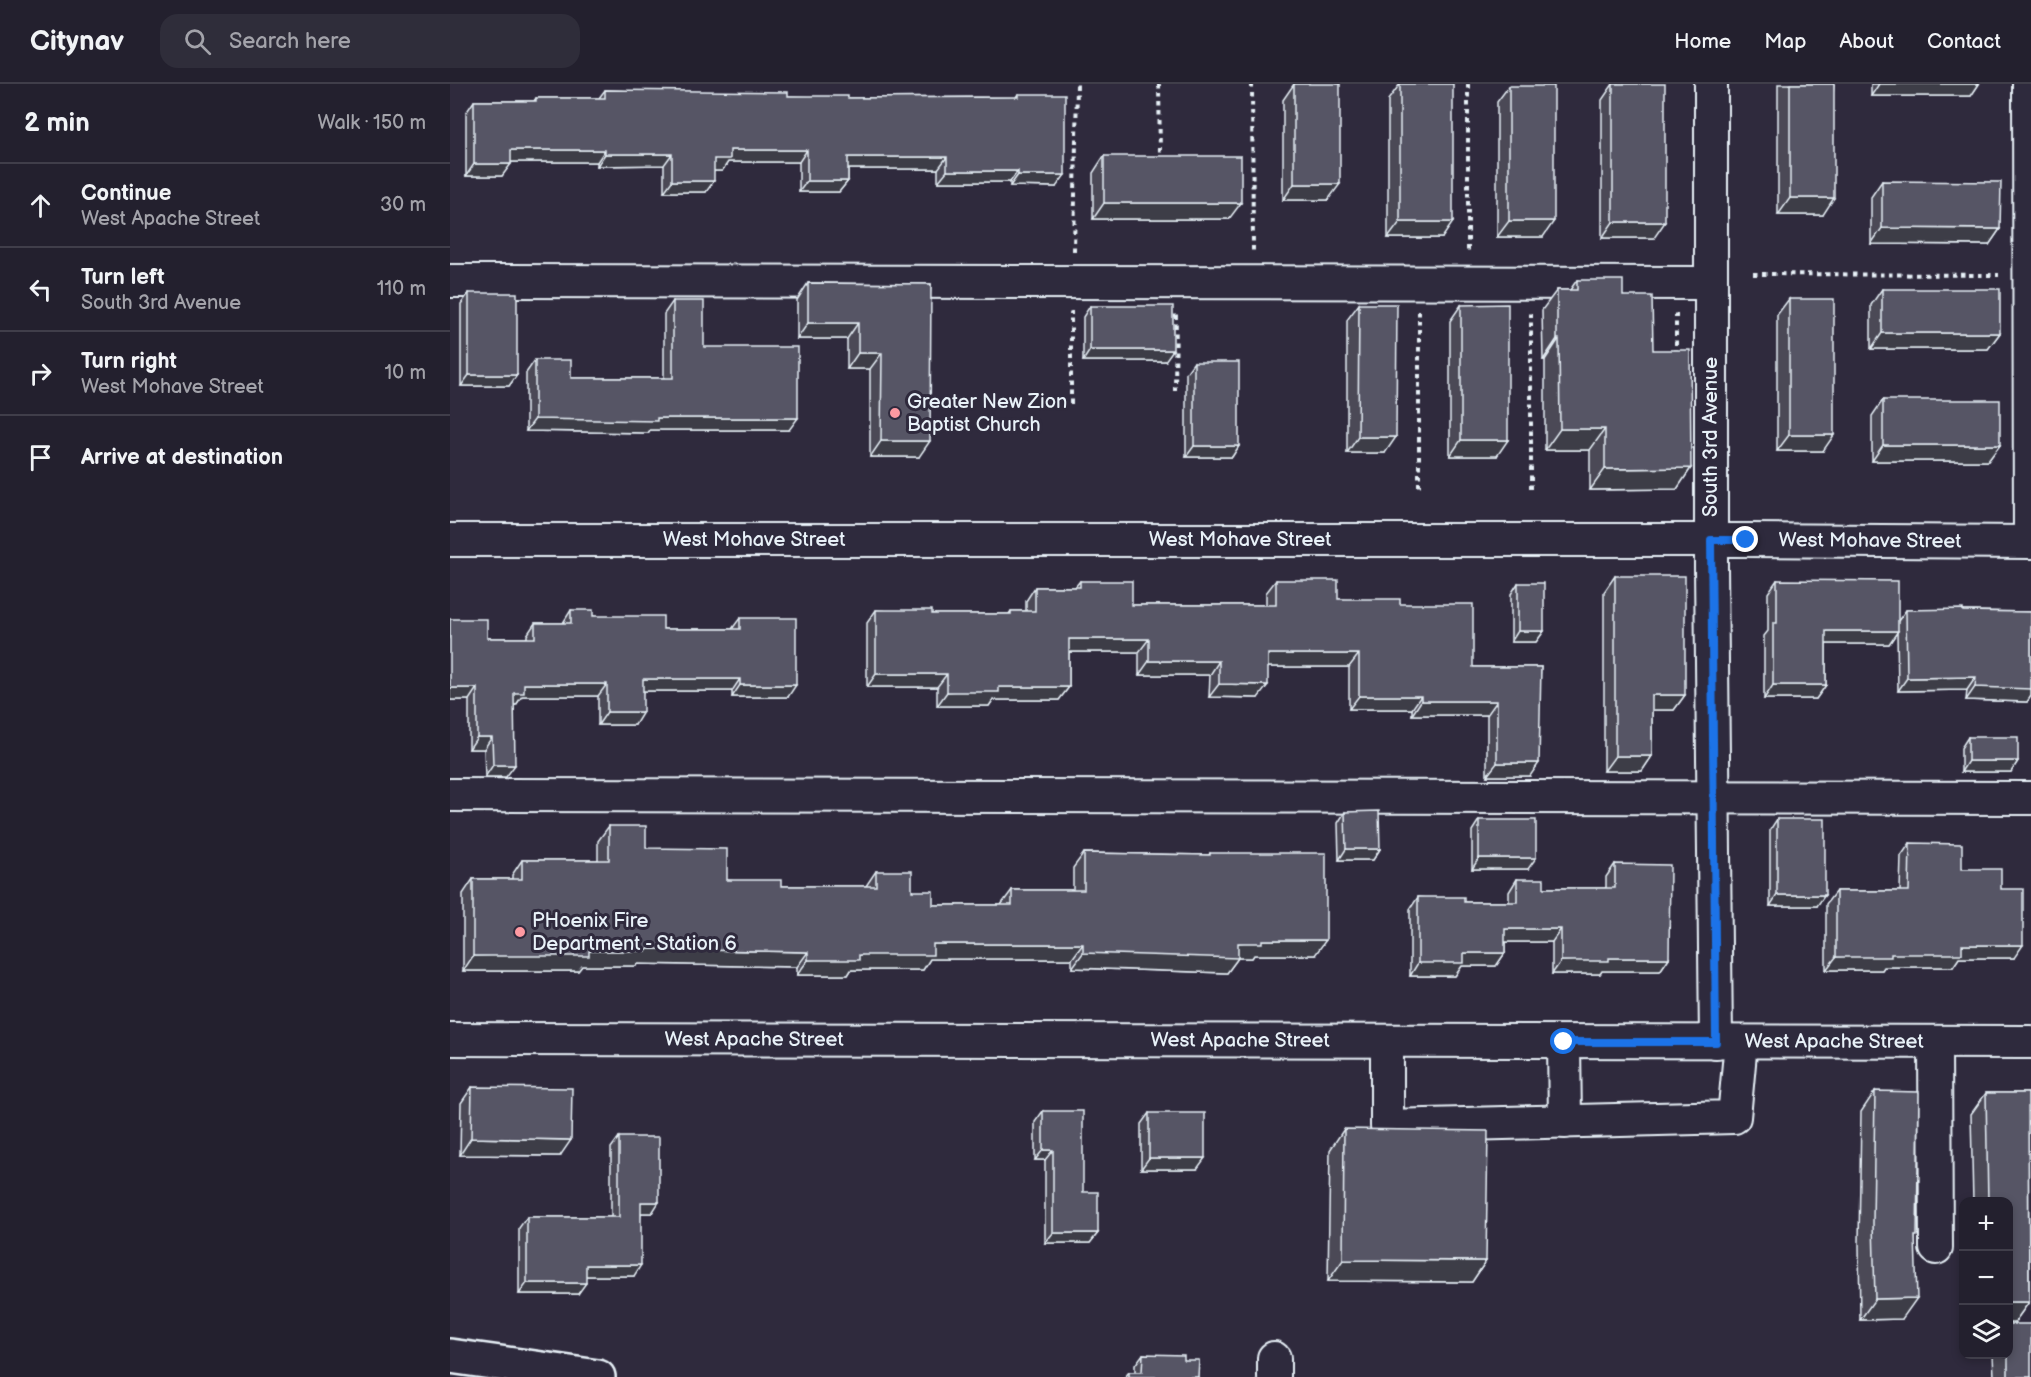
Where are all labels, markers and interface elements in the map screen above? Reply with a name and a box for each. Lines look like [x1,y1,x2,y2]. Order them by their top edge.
search box [160,14,580,68]
text: Citynav [30,25,124,58]
icon: search [181,25,214,58]
text: Search here [229,28,351,55]
text: Home [1674,29,1731,54]
text: Map [1764,29,1806,54]
text: About [1839,29,1894,54]
text: Contact [1927,29,2001,54]
text: 2 min [24,108,90,139]
text: Walk · 150 m [317,111,426,135]
text: Continue [81,180,171,207]
icon: ahead [24,189,57,222]
text: 30 m [380,193,426,217]
text: West Apache Street [81,207,260,231]
text: Turn left [81,264,165,291]
icon: left [24,273,57,306]
text: 110 m [377,277,426,301]
text: South 3rd Avenue [81,291,241,315]
text: Turn right [81,348,177,375]
icon: right [24,357,57,390]
street label: South 3rd Avenue [1699,357,1723,517]
text: 10 m [385,361,426,385]
text: West Mohave Street [81,375,264,399]
place label: Greater New Zion Baptist Church [907,390,1067,437]
marker: Greater New Zion Baptist Church [888,406,902,420]
icon: arrive [24,441,57,474]
text: Arrive at destination [81,444,283,471]
route end [1732,526,1758,552]
street label: West Mohave Street [663,528,845,552]
street label: West Mohave Street [1149,528,1331,552]
street label: West Mohave Street [1779,528,1961,554]
place label: PHoenix Fire Department - Station 6 [532,909,737,956]
marker: PHoenix Fire Department - Station 6 [513,925,527,939]
street label: West Apache Street [664,1027,844,1052]
street label: West Apache Street [1150,1028,1330,1053]
route start [1550,1028,1576,1054]
street label: West Apache Street [1744,1029,1924,1054]
map controls [1959,1197,2013,1359]
button: + [1959,1197,2013,1251]
button: − [1959,1251,2013,1305]
button: layers [1959,1305,2013,1359]

